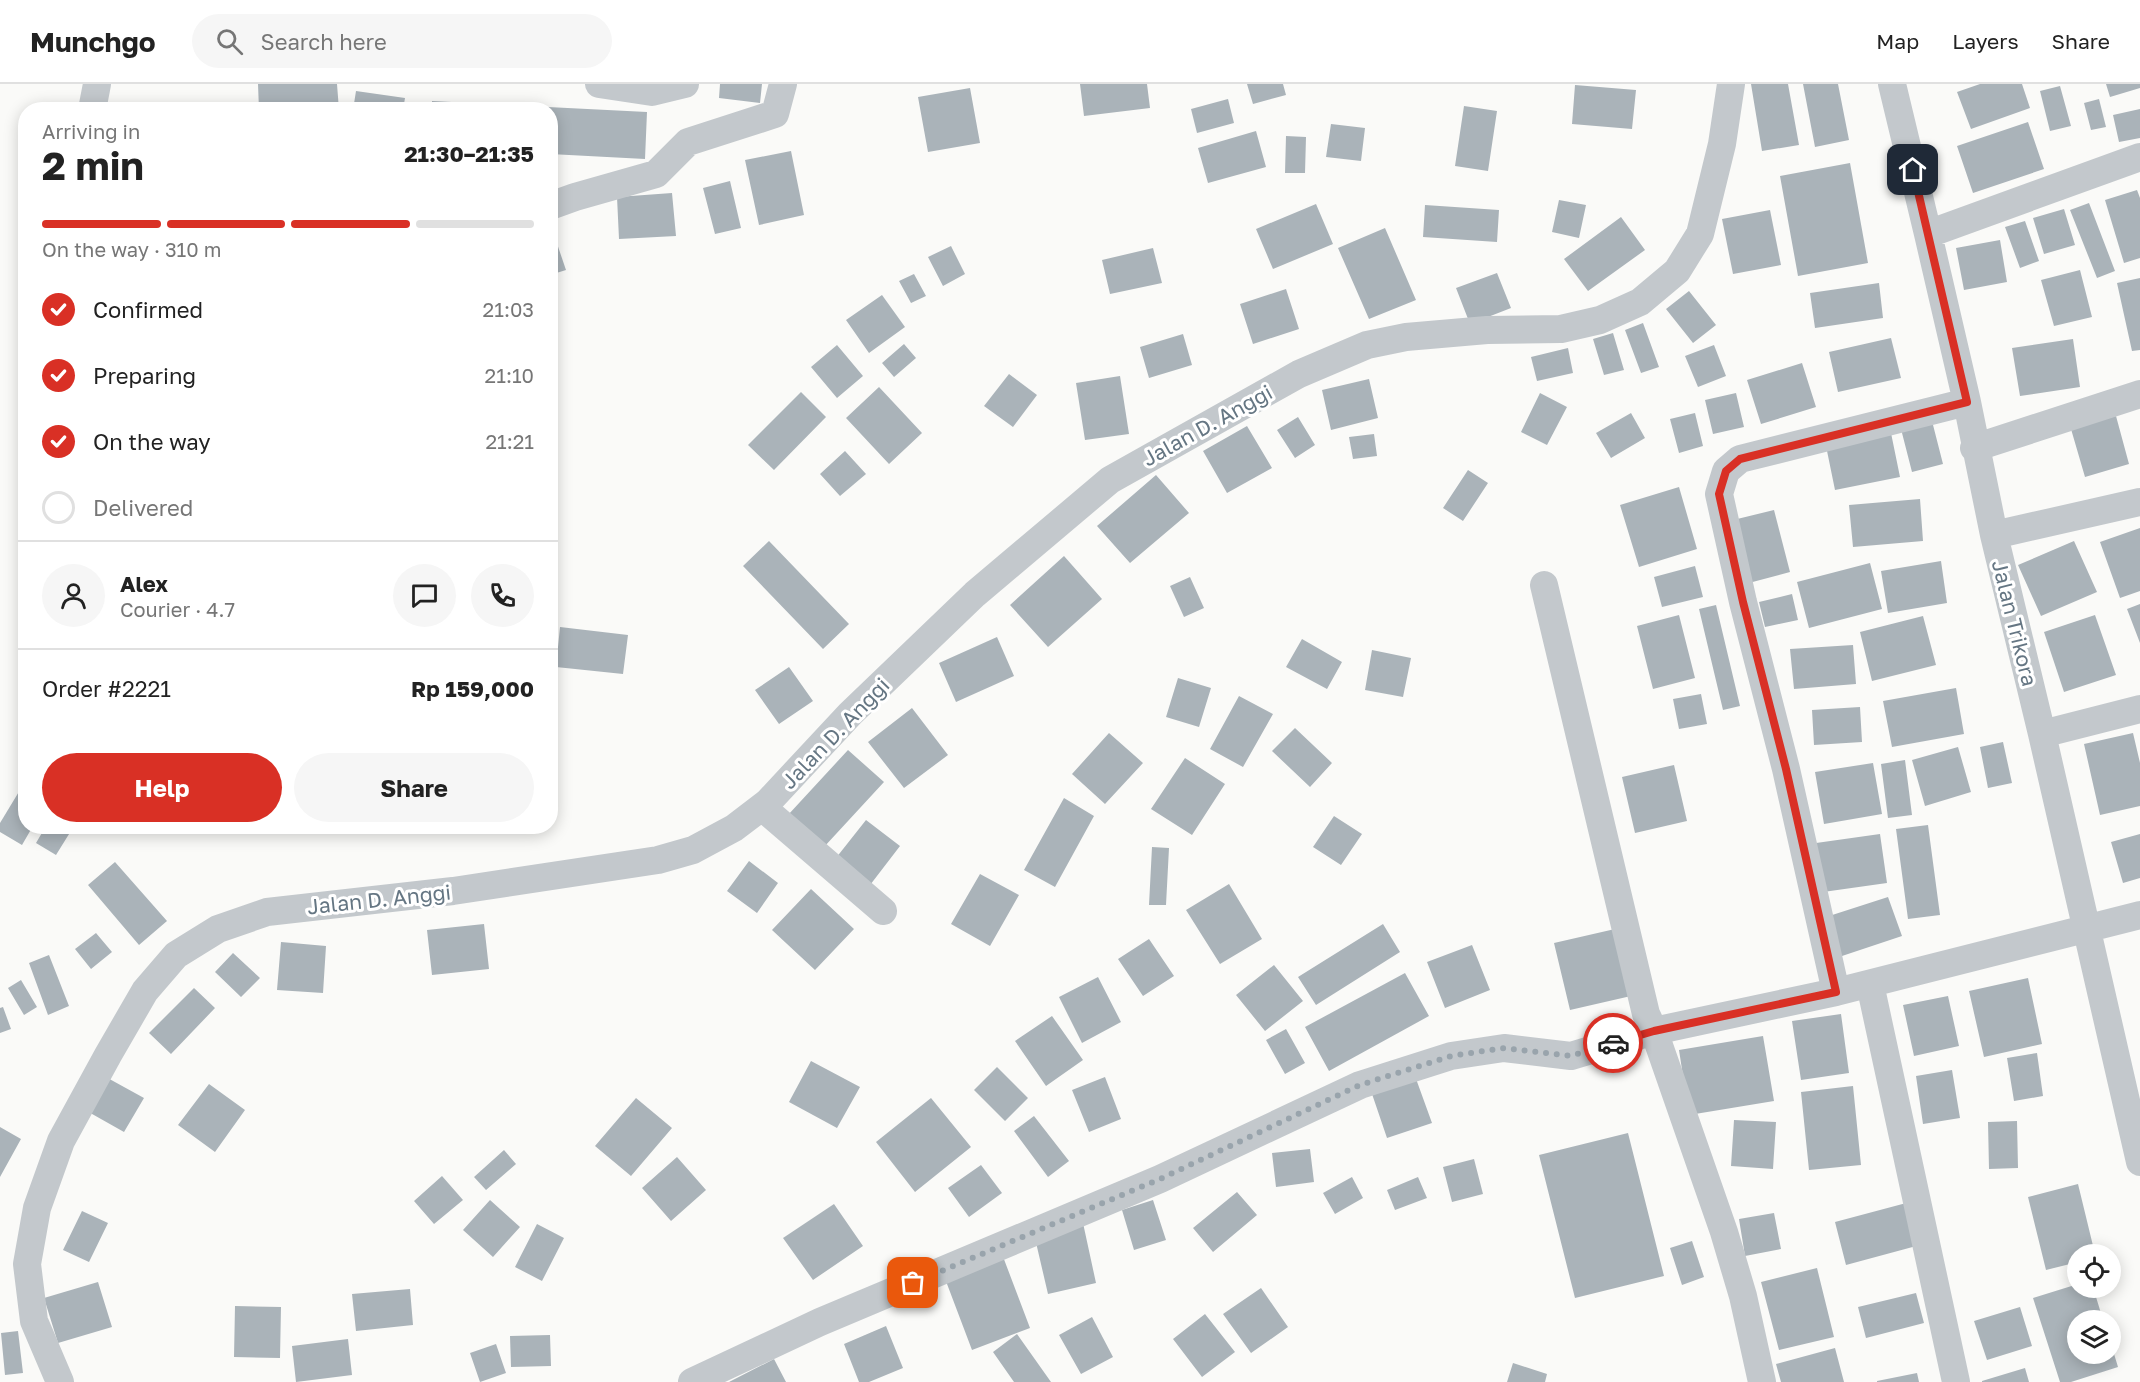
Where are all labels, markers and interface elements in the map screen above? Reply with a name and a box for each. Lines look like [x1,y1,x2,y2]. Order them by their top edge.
search box [192,14,612,68]
text: Munchgo [30,25,156,58]
icon: search [213,25,246,58]
text: Search here [261,28,387,55]
text: Map [1876,28,1919,54]
text: Layers [1952,28,2019,54]
text: Share [2052,28,2110,54]
text: Arriving in [42,119,140,143]
text: 21:30–21:35 [404,140,534,167]
text: 2 min [42,142,144,189]
pin [1887,144,1938,195]
icon: home [1896,153,1929,186]
text: On the way · 310 m [42,237,221,261]
icon: check [42,293,75,326]
text: Confirmed [93,296,203,323]
text: 21:03 [483,297,534,321]
icon: check [42,359,75,392]
text: Preparing [93,362,196,389]
text: 21:10 [485,363,534,387]
street label: Jalan D. Anggi [1137,379,1277,471]
icon: check [42,425,75,458]
text: On the way [93,428,211,455]
text: 21:21 [485,429,534,453]
text: Delivered [93,494,193,521]
street label: Jalan Trikora [1987,557,2043,689]
button: person [42,564,105,627]
button: chat [393,564,456,627]
button: phone [471,564,534,627]
text: Alex [120,570,168,597]
text: Courier · 4.7 [120,597,235,621]
street label: Jalan D. Anggi [775,672,895,794]
text: Order #2221 [42,675,171,702]
text: Rp 159,000 [411,675,534,702]
button: Help [42,753,282,822]
button: Share [294,753,534,822]
street label: Jalan D. Anggi [306,879,452,919]
courier [1583,1013,1643,1073]
icon: car [1597,1027,1630,1060]
map controls [2067,1244,2121,1364]
button: locate [2067,1244,2121,1298]
pin [887,1257,938,1308]
icon: bag [896,1266,929,1299]
button: layers [2067,1310,2121,1364]

